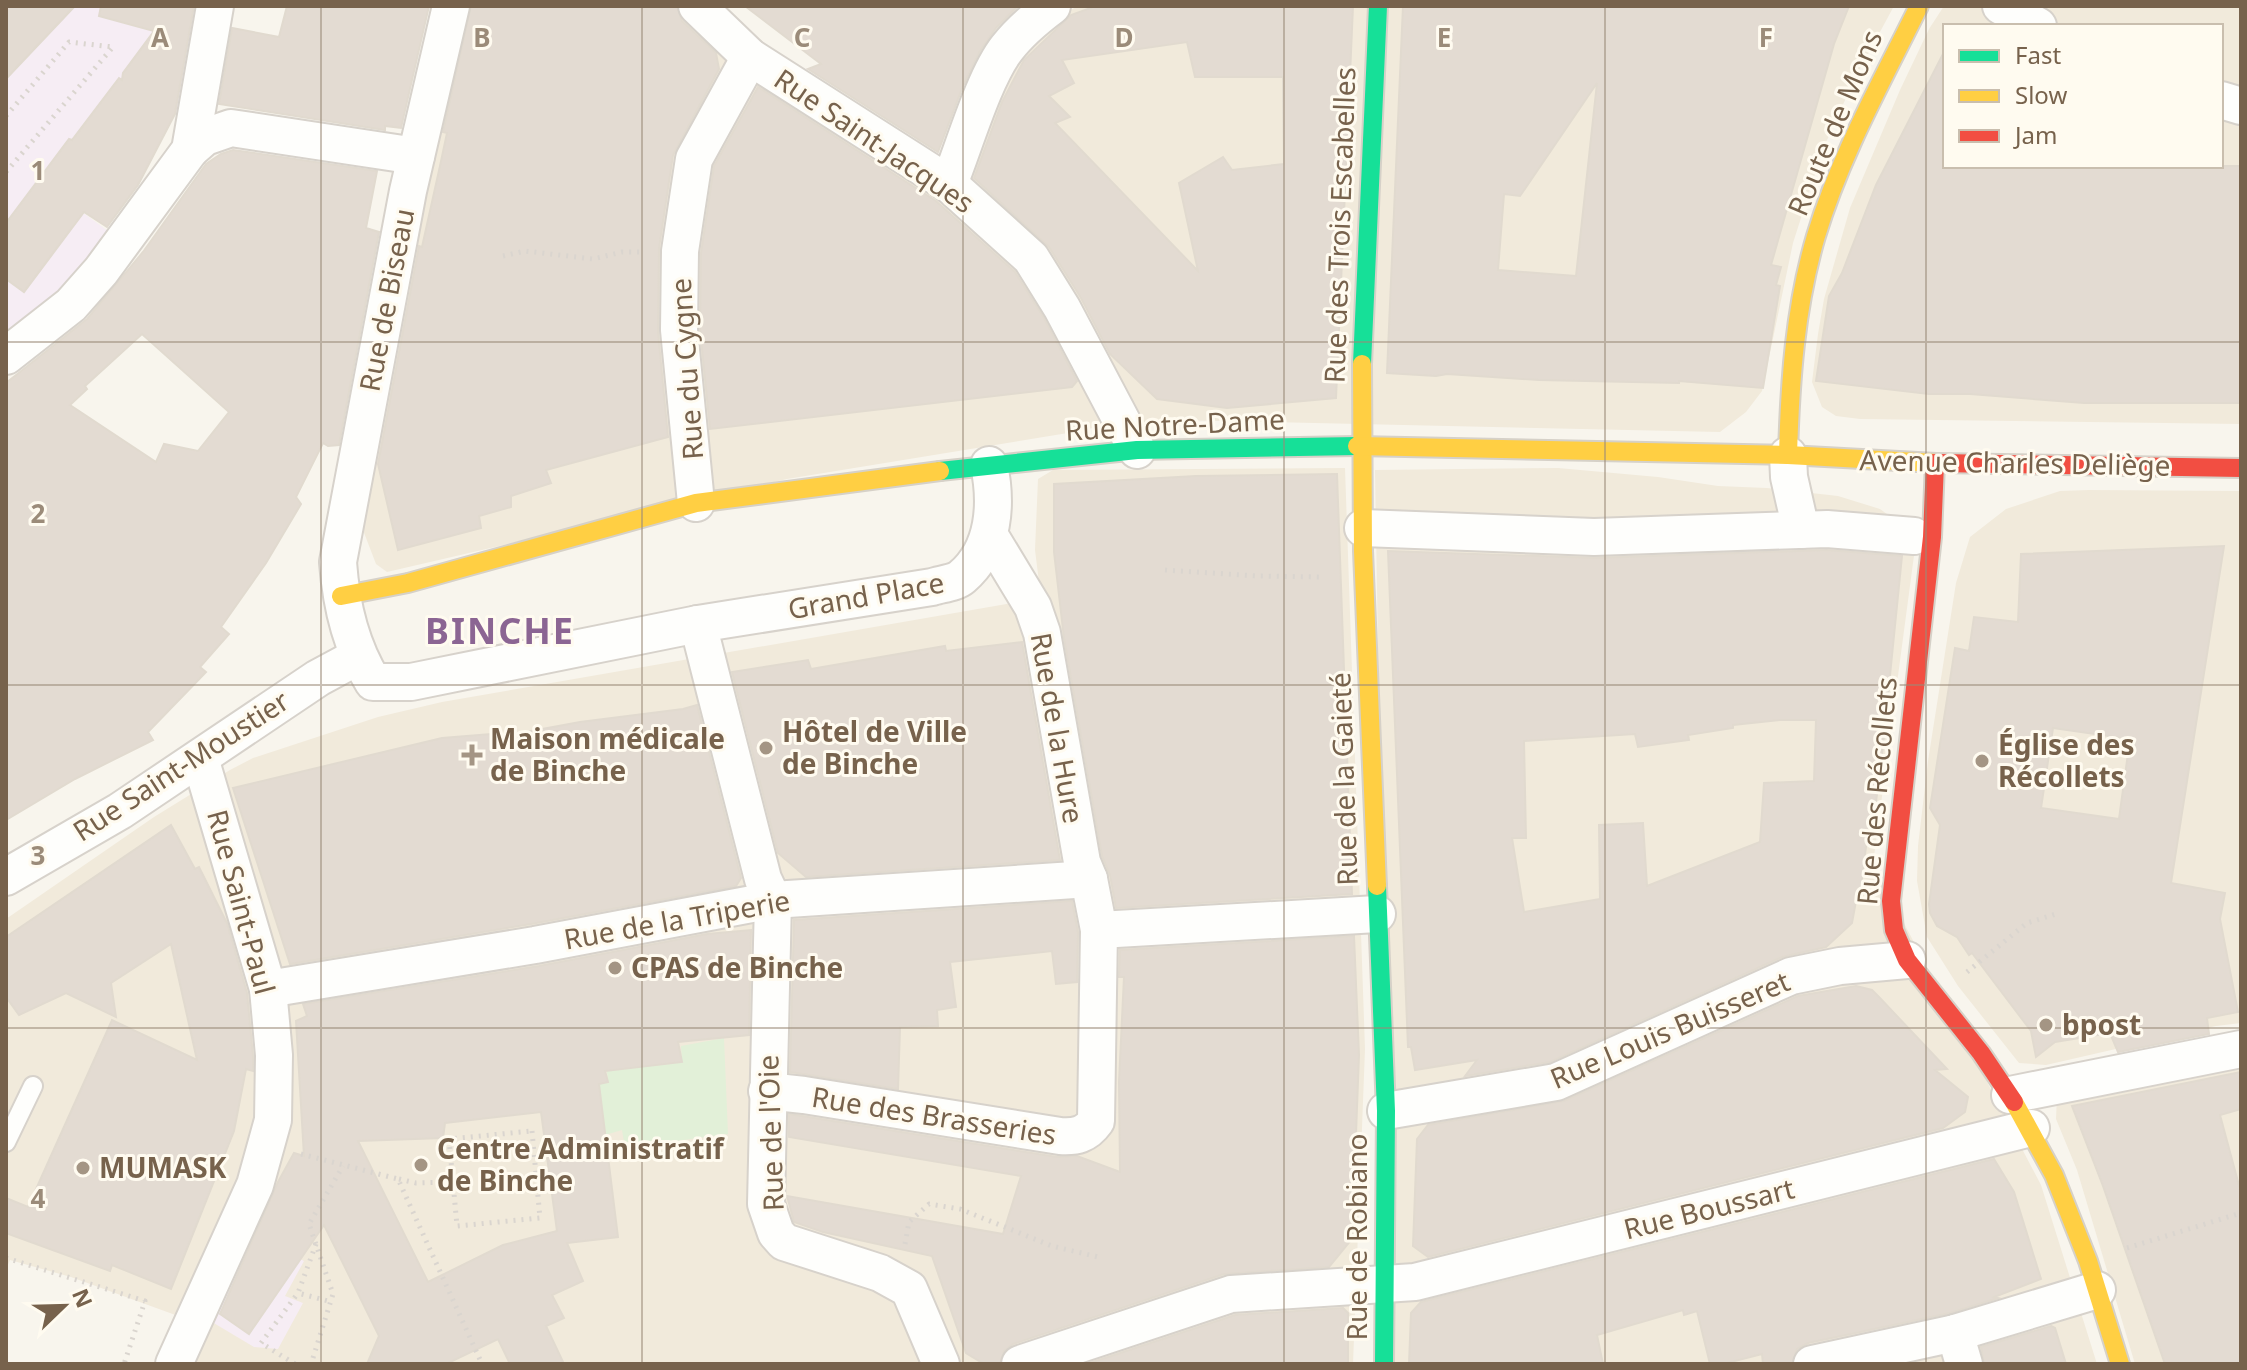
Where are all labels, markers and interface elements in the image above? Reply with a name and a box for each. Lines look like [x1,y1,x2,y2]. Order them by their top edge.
text: A [151,19,169,55]
text: B [473,19,491,55]
text: C [794,19,810,55]
text: D [1114,19,1134,55]
text: E [1437,19,1451,55]
text: F [1759,19,1773,55]
street label: Route de Mons [1778,24,1890,221]
legend [1943,24,2223,168]
text: Fast [2015,38,2061,71]
street label: Rue Saint-Jacques [767,59,982,221]
street label: Rue des Trois Escabelles [1314,66,1364,384]
text: Slow [2015,78,2067,111]
text: Jam [2013,118,2057,151]
text: 1 [31,152,45,188]
street label: Rue de Biseau [350,205,422,395]
street label: Rue du Cygne [661,277,711,461]
street label: Rue Notre-Dame [1064,399,1286,449]
street label: Avenue Charles Deliège [1859,440,2171,484]
text: 2 [31,495,46,531]
street label: Grand Place [785,563,947,627]
district label: BINCHE [425,606,575,655]
street label: Rue de la Hure [1023,629,1093,826]
street label: Rue de la Gaieté [1320,672,1366,886]
street label: Rue des Récollets [1847,675,1905,907]
street label: Rue Saint-Moustier [65,681,296,849]
place label: Hôtel de Ville de Binche [782,712,967,782]
place label: Maison médicale de Binche [490,719,725,789]
place label: Église des Récollets [1998,725,2135,795]
marker: Hôtel de Ville de Binche [757,739,775,757]
marker: Maison médicale de Binche [461,744,483,766]
marker: Église des Récollets [1973,752,1991,770]
street label: Rue Saint-Paul [199,805,285,998]
text: 3 [31,837,45,873]
street label: Rue de la Triperie [561,880,793,958]
place label: CPAS de Binche [631,948,843,986]
marker: CPAS de Binche [606,959,624,977]
street label: Rue Louis Buisseret [1544,961,1795,1097]
place label: bpost [2062,1005,2141,1043]
marker: bpost [2037,1016,2055,1034]
street label: Rue de l'Oie [748,1054,792,1212]
street label: Rue des Brasseries [809,1077,1059,1153]
place label: Centre Administratif de Binche [437,1129,726,1199]
street label: Rue de Robiano [1337,1134,1375,1340]
place label: MUMASK [99,1148,227,1186]
marker: Centre Administratif de Binche [412,1156,430,1174]
marker: MUMASK [74,1159,92,1177]
street label: Rue Boussart [1620,1168,1798,1248]
text: 4 [31,1180,46,1216]
north arrow [24,1266,104,1346]
text: N [66,1284,101,1312]

